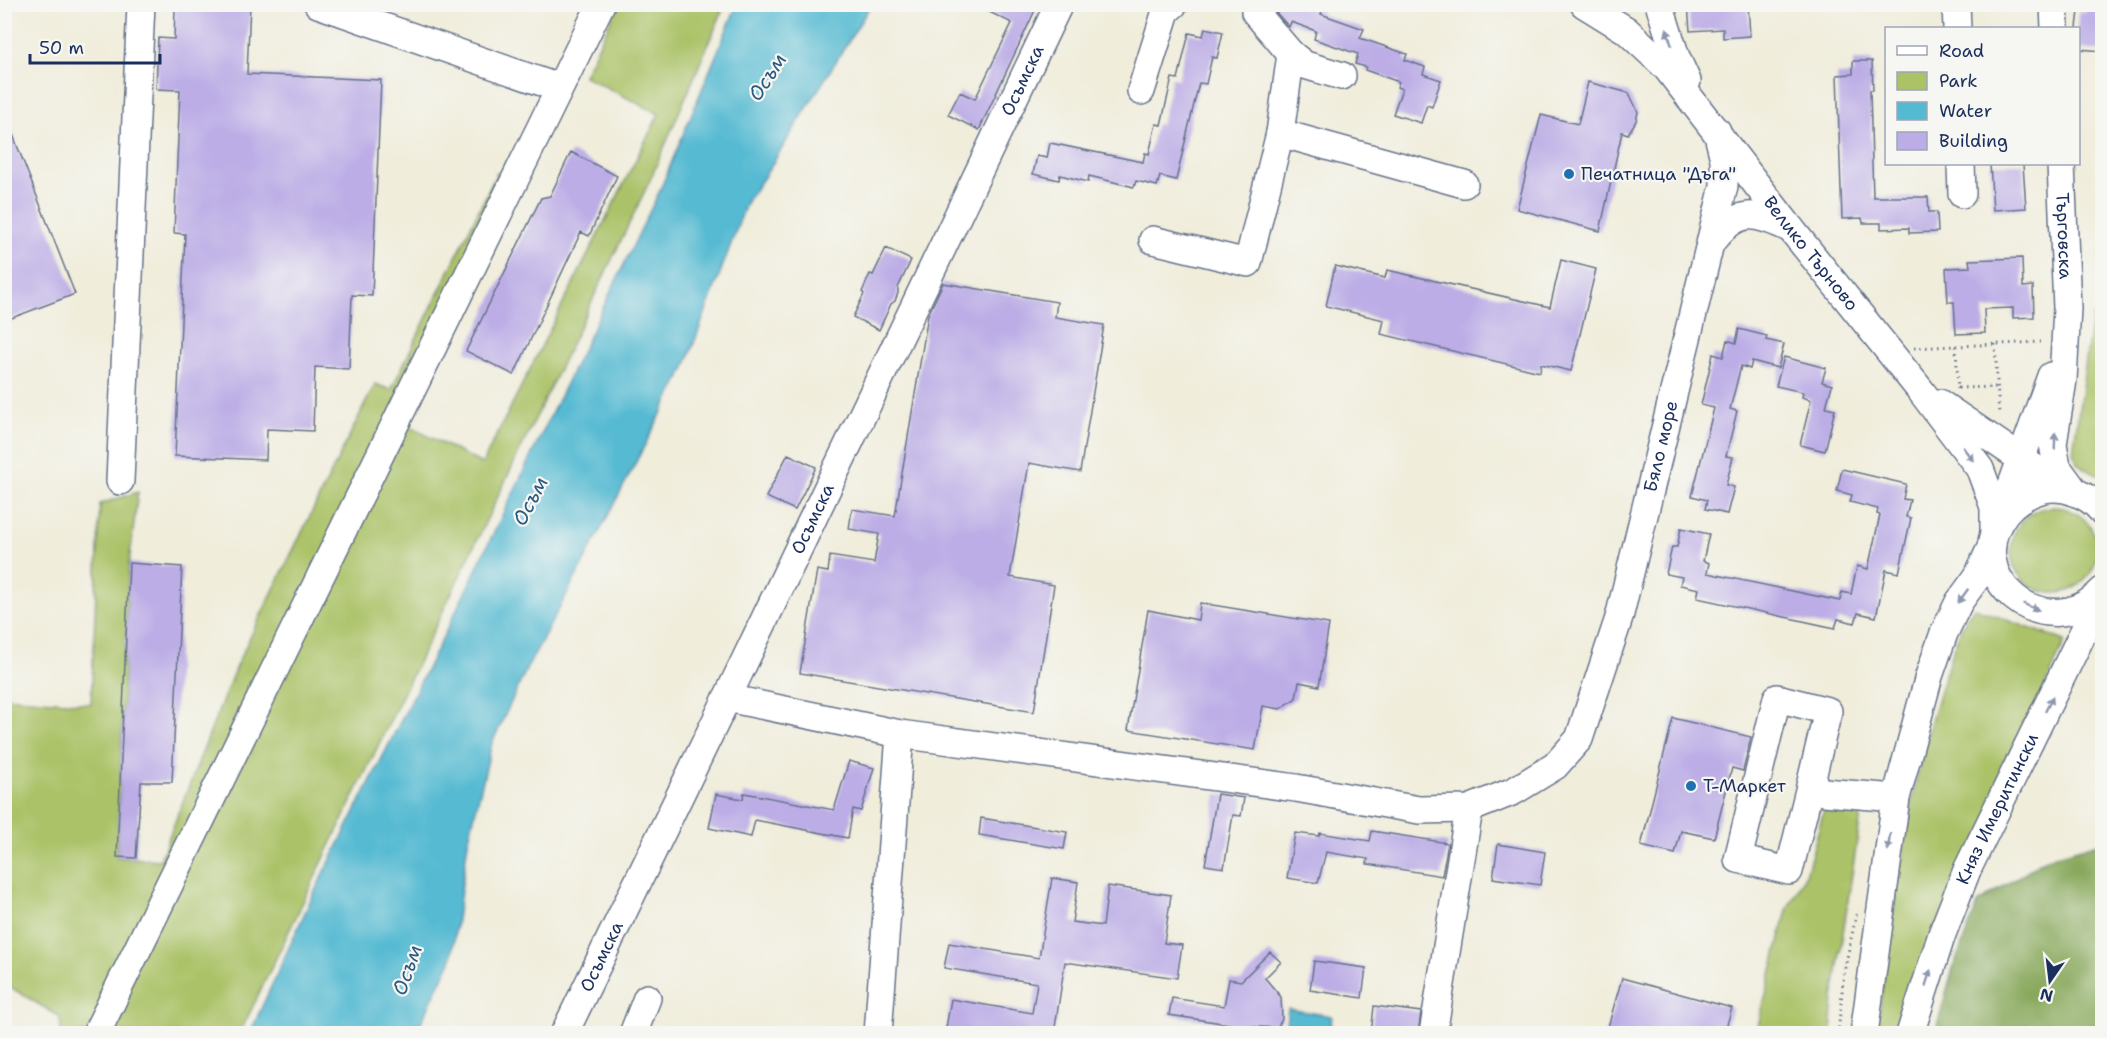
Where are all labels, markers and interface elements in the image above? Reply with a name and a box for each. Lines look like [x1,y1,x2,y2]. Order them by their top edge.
scale bar [30,27,160,65]
legend [1885,27,2080,165]
one-way arrow [1664,28,1674,46]
text: 50 m [39,36,84,60]
text: Road [1939,39,1984,63]
street label: Осъмска [995,41,1050,120]
water label: Осъм [742,48,792,106]
text: Park [1939,69,1978,93]
text: Water [1939,99,1992,123]
text: Building [1939,129,2008,153]
place label: Печатница "Дъга" [1581,162,1736,186]
marker: Печатница "Дъга" [1562,167,1576,181]
street label: Велико Търново [1758,191,1864,316]
street label: Търговска [2050,192,2078,280]
street label: Бяло море [1638,398,1683,495]
one-way arrow [2050,431,2059,450]
one-way arrow [1962,447,1974,462]
water label: Осъм [506,472,554,530]
street label: Осъмска [786,480,840,558]
one-way arrow [1957,587,1969,603]
one-way arrow [2022,603,2040,612]
one-way arrow [2044,695,2054,713]
street label: Княз Имеритински [1951,729,2044,888]
place label: Т-Маркет [1703,774,1787,798]
marker: Т-Маркет [1684,779,1698,793]
one-way arrow [1885,832,1894,851]
street label: Осъмска [574,917,629,996]
water label: Осъм [386,941,428,999]
north arrow [2020,951,2080,1011]
one-way arrow [1923,969,1933,987]
text: N [2038,983,2055,1007]

